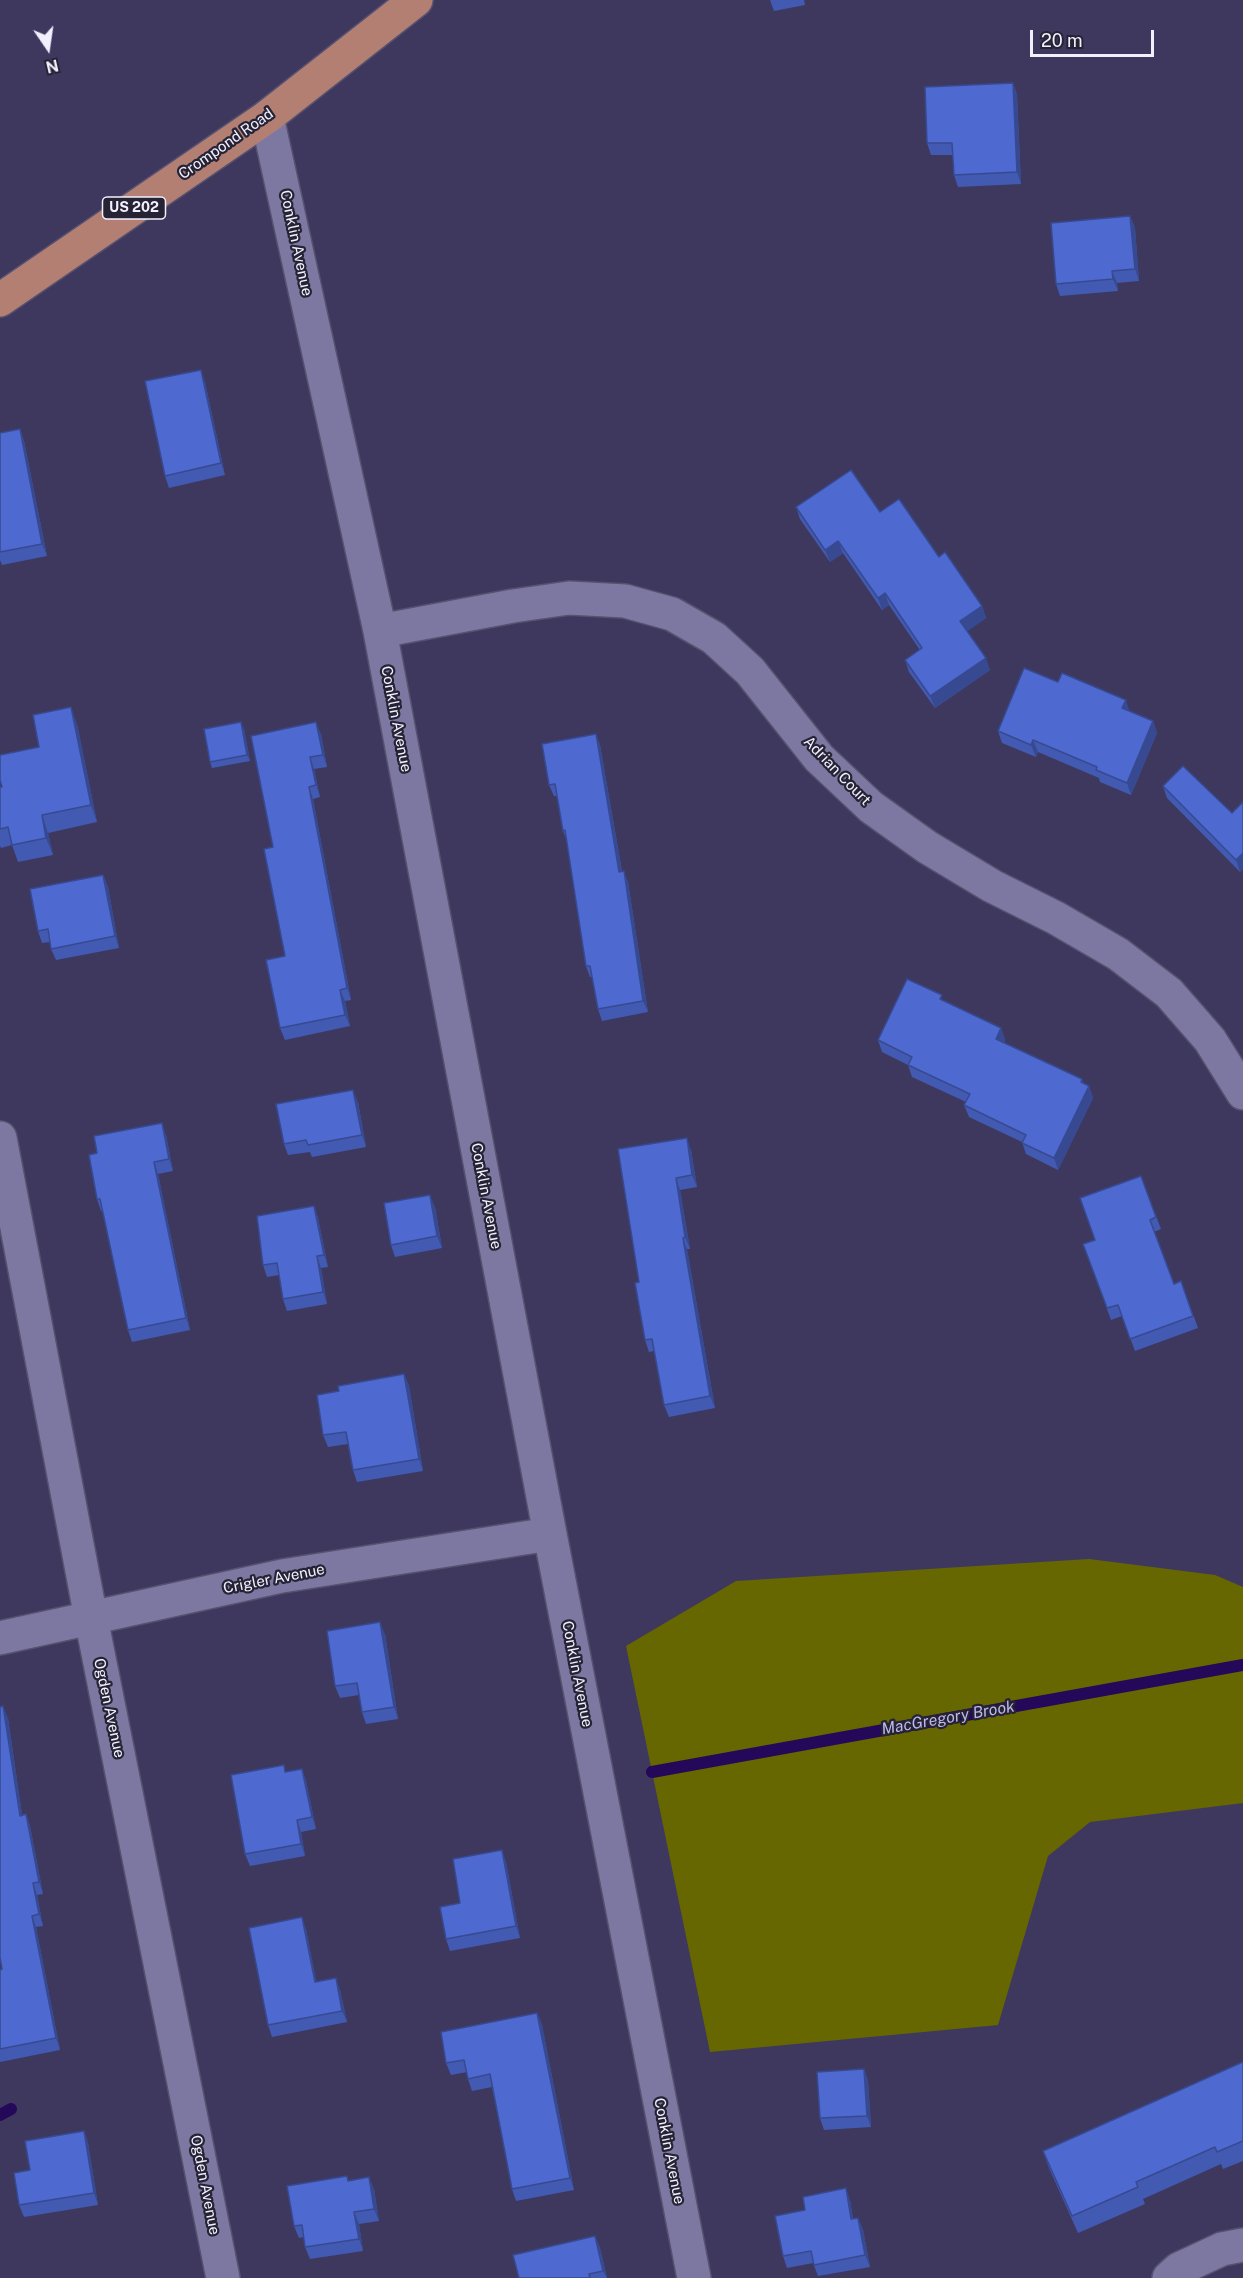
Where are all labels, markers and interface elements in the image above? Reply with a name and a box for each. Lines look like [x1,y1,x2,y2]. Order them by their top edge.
north arrow [18,18,78,78]
scale bar [1033,18,1158,56]
text: 20 m [1041,30,1083,51]
text: N [44,55,60,77]
street label: Crompond Road [175,105,277,183]
street label: Conklin Avenue [276,188,316,298]
road number: US 202 [102,197,166,219]
street label: Conklin Avenue [377,664,415,774]
street label: Adrian Court [800,733,874,809]
street label: Conklin Avenue [467,1141,505,1251]
street label: Crigler Avenue [222,1560,326,1598]
street label: Conklin Avenue [558,1619,596,1729]
street label: Ogden Avenue [90,1657,128,1759]
water label: MacGregory Brook [880,1697,1016,1739]
street label: Conklin Avenue [650,2096,688,2206]
street label: Ogden Avenue [187,2134,223,2236]

